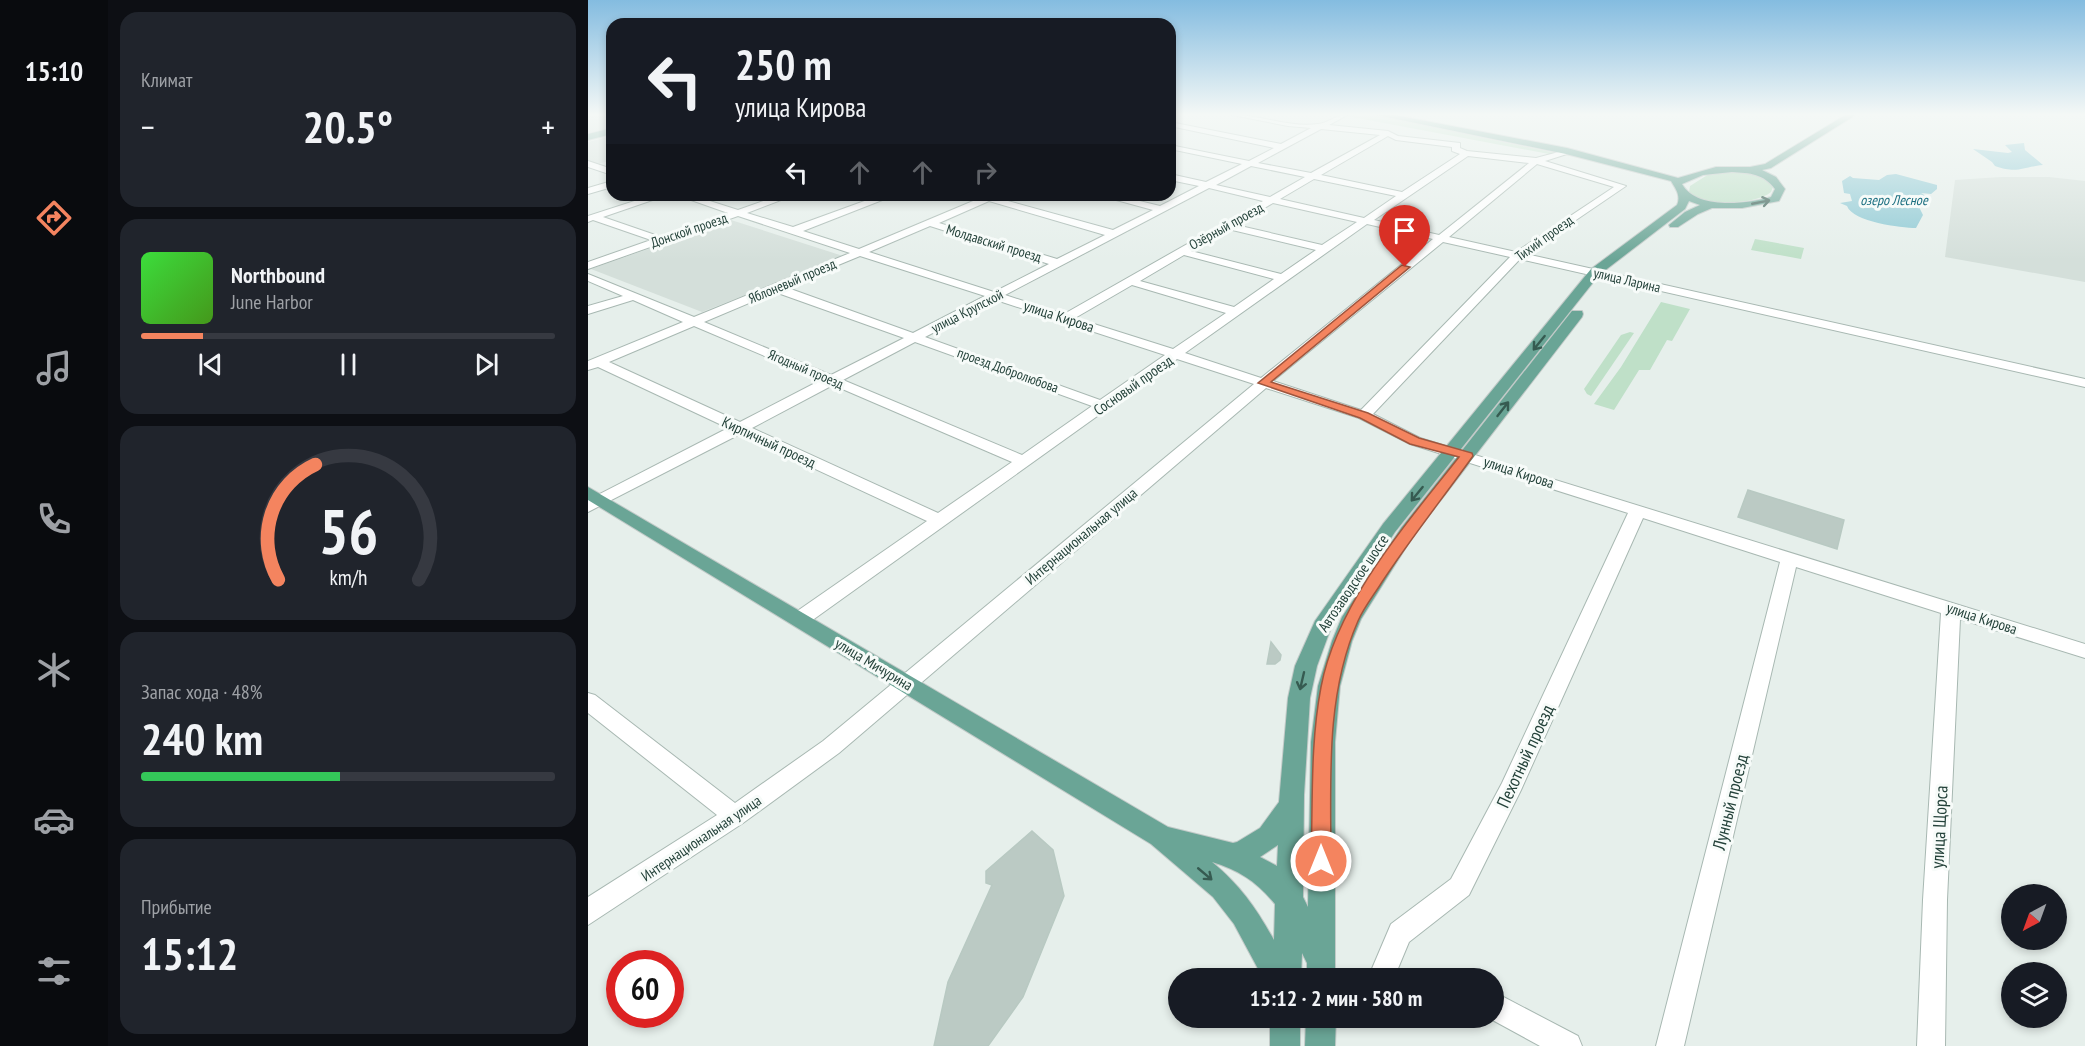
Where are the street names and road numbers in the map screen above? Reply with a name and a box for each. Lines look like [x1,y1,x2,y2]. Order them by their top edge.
street label: Озёрный проезд [1186,198,1266,254]
street label: Донской проезд [648,208,730,252]
street label: Тихий проезд [1512,211,1576,265]
street label: Молдавский проезд [944,220,1044,266]
street label: Яблоневый проезд [745,254,839,308]
street label: улица Ларина [1592,264,1662,296]
street label: улица Крупской [928,285,1006,337]
street label: улица Кирова [1021,296,1097,336]
street label: проезд Добролюбова [955,343,1061,397]
street label: Ягодный проезд [765,345,847,393]
street label: Сосновый проезд [1090,350,1177,419]
street label: Кирпичный проезд [719,412,819,472]
street label: улица Кирова [1481,452,1557,492]
street label: Интернациональная улица [1021,484,1141,588]
street label: Автозаводское шоссе [1313,531,1393,635]
street label: улица Кирова [1944,598,2020,638]
street label: улица Мичурина [832,633,916,695]
street label: Пехотный проезд [1491,701,1559,811]
street label: Лунный проезд [1707,752,1753,853]
street label: улица Щорса [1925,785,1953,869]
street label: Интернациональная улица [637,791,765,885]

